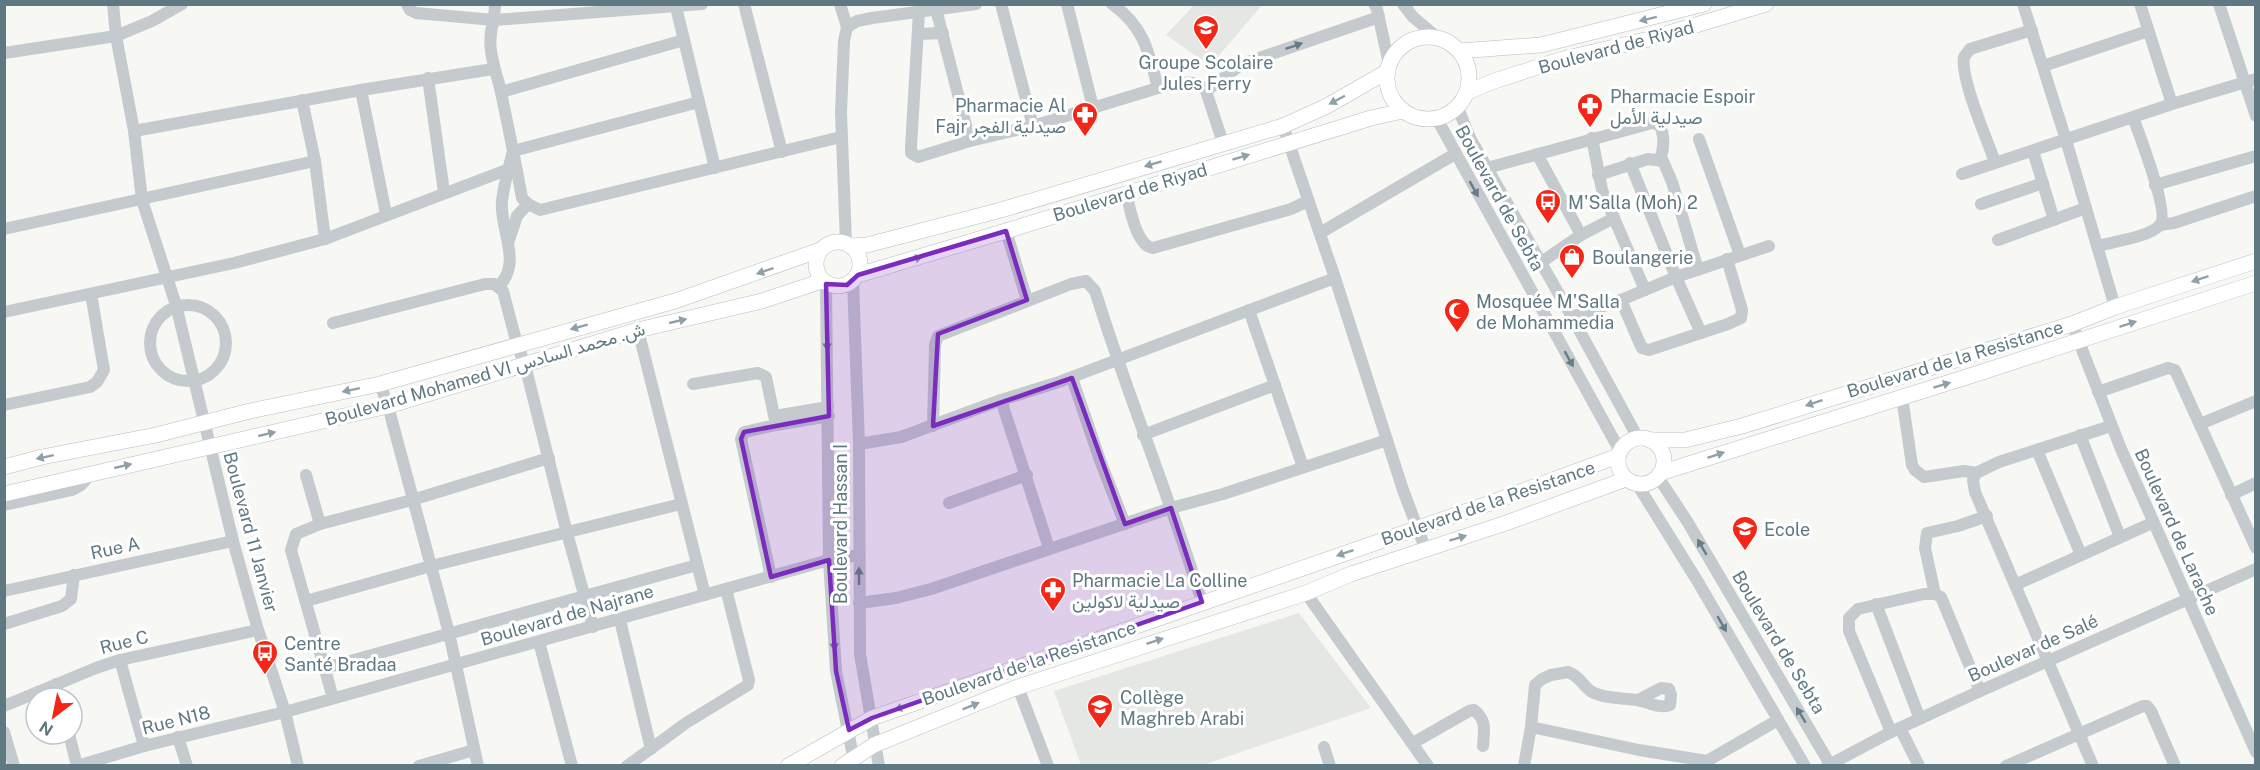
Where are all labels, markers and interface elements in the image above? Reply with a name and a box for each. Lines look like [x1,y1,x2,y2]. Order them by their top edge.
school or university icon: Groupe Scolaire Jules Ferry [1191,13,1221,51]
one-way arrow [1638,15,1657,25]
street label: Boulevard de Riyad [1536,16,1696,78]
one-way arrow [1285,40,1303,50]
place label: Groupe Scolaire Jules Ferry [1139,52,1273,94]
place label: Pharmacie Espoir صيدلية الأمل [1610,86,1755,129]
pharmacy icon: Pharmacie Espoir صيدلية الأمل [1575,91,1605,129]
place label: Pharmacie Al Fajr صيدلية الفجر [935,95,1066,138]
one-way arrow [1328,95,1345,105]
pharmacy icon: Pharmacie Al Fajr صيدلية الفجر [1070,100,1100,138]
street label: Boulevard de Sebta [1451,122,1549,274]
one-way arrow [1232,152,1250,162]
street label: Boulevard de Riyad [1050,159,1210,225]
one-way arrow [1144,160,1162,169]
one-way arrow [1469,181,1479,198]
bus stop icon: M'Salla (Moh) 2 [1533,187,1563,225]
place label: M'Salla (Moh) 2 [1568,192,1698,213]
shop icon: Boulangerie [1557,242,1587,280]
place label: Boulangerie [1592,247,1693,268]
one-way arrow [905,253,923,263]
one-way arrow [756,266,774,276]
one-way arrow [2191,275,2209,285]
place label: Mosquée M'Salla de Mohammedia [1476,291,1620,333]
mosque icon: Mosquée M'Salla de Mohammedia [1442,296,1472,334]
one-way arrow [669,315,687,325]
street label: Boulevard de la Resistance [1844,316,2066,402]
street label: Boulevard Mohamed VI ش. محمد السادس [323,318,648,431]
one-way arrow [2119,319,2137,328]
one-way arrow [570,323,588,333]
one-way arrow [822,333,832,352]
one-way arrow [1564,351,1574,368]
one-way arrow [1933,379,1951,389]
one-way arrow [341,386,360,395]
one-way arrow [1805,399,1823,408]
one-way arrow [258,428,277,438]
street label: Boulevard Hassan I [830,444,851,604]
street label: Boulevard de Larache [2131,445,2223,619]
street label: Boulevard 11 Janvier [219,449,283,615]
one-way arrow [1707,450,1725,459]
one-way arrow [36,452,54,462]
street label: Boulevard de la Resistance [1378,456,1598,550]
one-way arrow [114,461,132,471]
school or university icon: Ecole [1730,514,1760,552]
place label: Ecole [1764,519,1810,540]
street label: Rue A [89,533,142,563]
one-way arrow [1449,533,1467,542]
one-way arrow [1697,538,1707,555]
one-way arrow [1336,548,1354,558]
one-way arrow [854,567,864,586]
street label: Boulevard de Sebta [1728,567,1830,717]
place label: Pharmacie La Colline صيدلية لاكولين [1072,570,1248,613]
pharmacy icon: Pharmacie La Colline صيدلية لاكولين [1038,575,1068,613]
street label: Boulevard de Najrane [478,580,656,650]
street label: Boulevar de Salé [1965,610,2101,686]
street label: Boulevard de la Resistance [919,616,1139,710]
one-way arrow [1717,616,1727,633]
street label: Rue C [98,626,150,658]
one-way arrow [830,632,839,651]
place label: Centre Santé Bradaa [284,633,397,675]
one-way arrow [1146,636,1164,646]
bus stop icon: Centre Santé Bradaa [250,638,280,676]
north arrow [24,686,84,746]
place label: Collège Maghreb Arabi [1120,687,1244,729]
school or university icon: Collège Maghreb Arabi [1085,692,1115,730]
street label: Rue N18 [140,701,212,739]
one-way arrow [962,701,980,710]
one-way arrow [894,703,912,712]
one-way arrow [1796,707,1807,723]
text: N [36,717,57,740]

